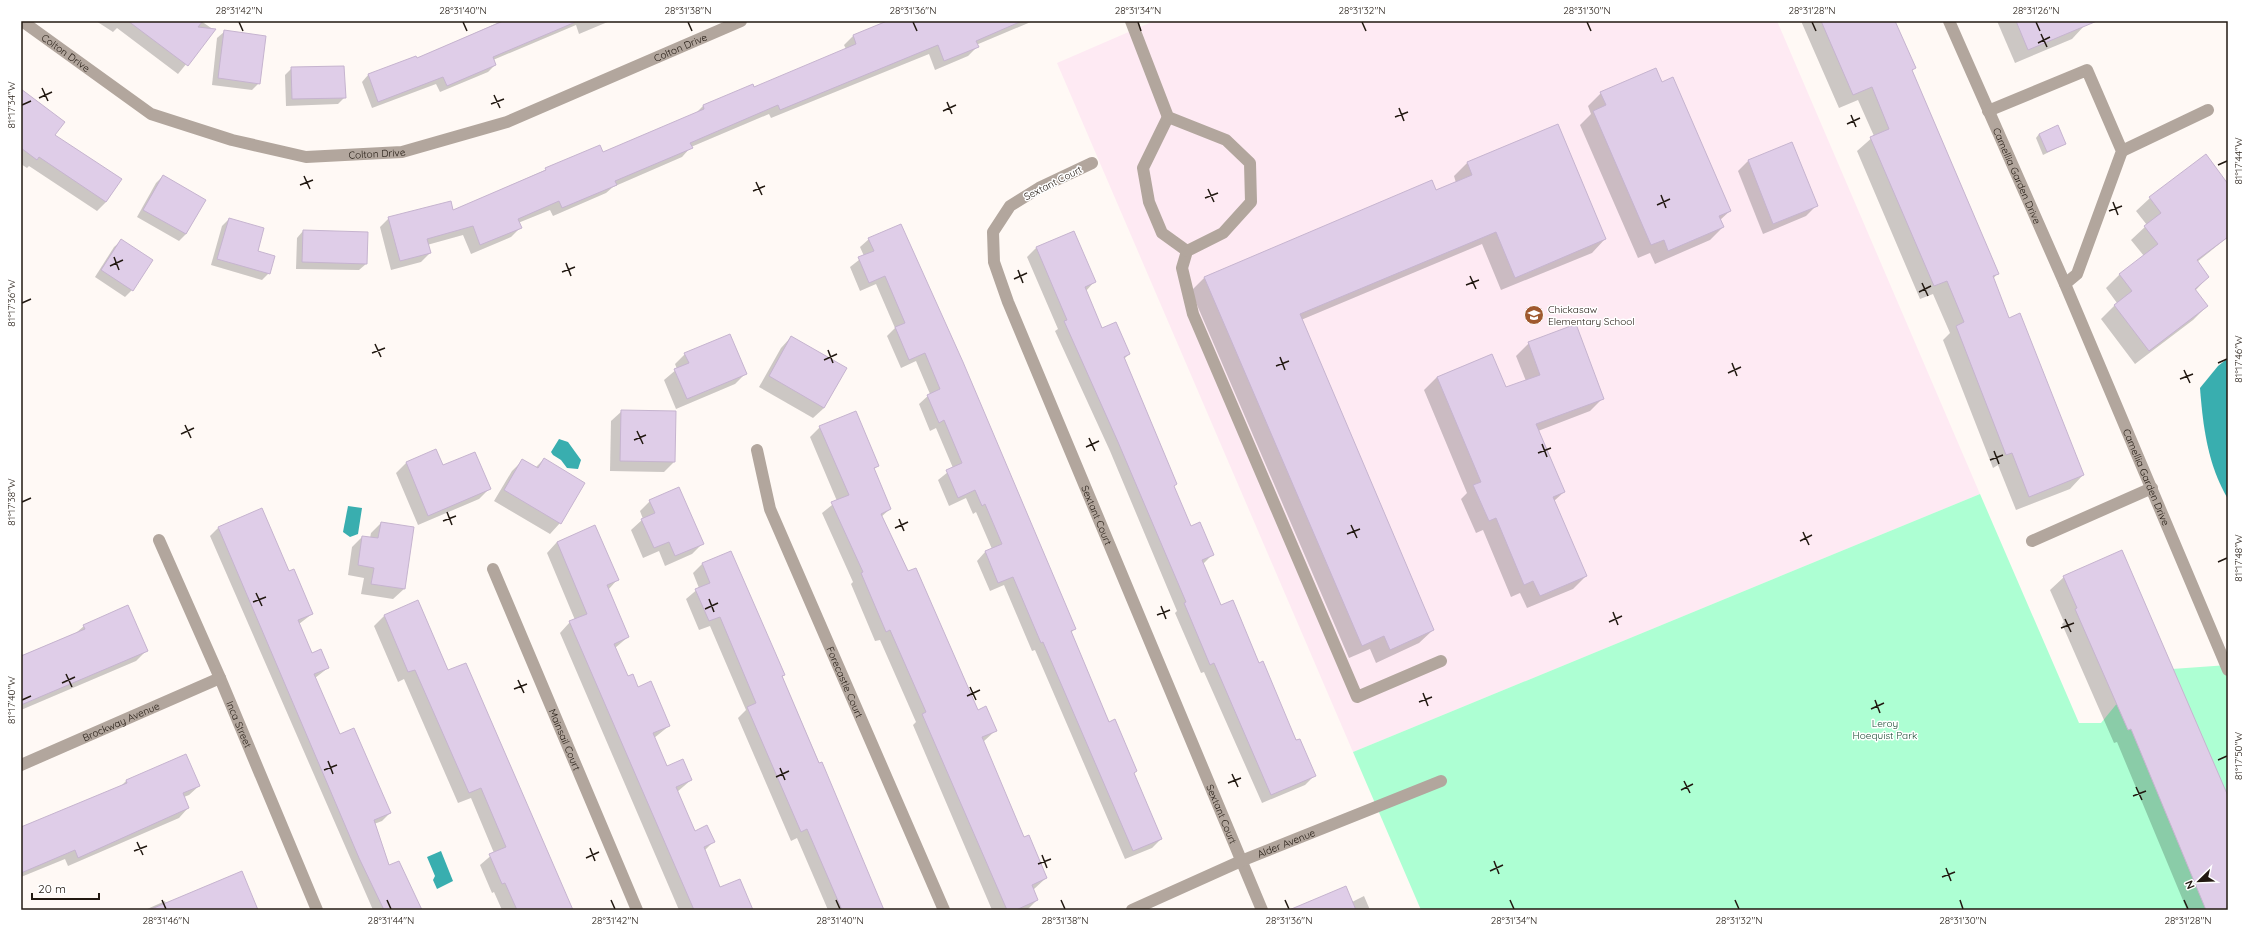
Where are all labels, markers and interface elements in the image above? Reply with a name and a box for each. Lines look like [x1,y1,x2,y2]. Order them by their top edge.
text: 28°31'42"N [215,4,263,17]
text: 28°31'40"N [439,4,487,17]
text: 28°31'38"N [665,4,711,17]
text: 28°31'36"N [890,4,936,17]
text: 28°31'34"N [1115,4,1161,17]
text: 28°31'32"N [1338,4,1386,17]
text: 28°31'30"N [1563,4,1611,17]
text: 28°31'28"N [1788,4,1836,17]
text: 28°31'26"N [2012,4,2060,17]
street label: Colton Drive [652,30,709,64]
street label: Colton Drive [39,31,93,75]
text: 81°17'34"W [5,81,18,129]
street label: Camellia Garden Drive [1990,125,2044,226]
text: 81°17'44"W [2232,137,2245,185]
street label: Colton Drive [348,145,407,161]
street label: Sextant Court [1022,163,1085,203]
text: 81°17'36"W [5,279,18,327]
place label: Chickasaw Elementary School [1548,303,1635,328]
school or university icon: Chickasaw Elementary School [1523,304,1545,326]
text: 81°17'46"W [2232,335,2245,383]
street label: Camellia Garden Drive [2120,427,2173,528]
text: 81°17'38"W [5,478,18,526]
street label: Sextant Court [1079,483,1115,547]
text: 81°17'48"W [2232,534,2245,582]
street label: Forecastle Court [824,644,866,720]
text: 81°17'40"W [5,676,18,724]
street label: Brockway Avenue [80,699,162,744]
street label: Inca Street [224,699,255,750]
street label: Mainsail Court [546,707,584,773]
park label: Leroy Hoequist Park [1853,717,1917,742]
text: 81°17'50"W [2232,732,2245,780]
street label: Sextant Court [1204,782,1240,846]
street label: Alder Avenue [1255,825,1317,860]
north arrow [2179,861,2219,901]
scale bar [32,875,99,901]
text: N [2182,878,2198,891]
text: 20 m [38,881,66,896]
text: 28°31'46"N [143,914,189,927]
text: 28°31'44"N [368,914,414,927]
text: 28°31'42"N [591,914,639,927]
text: 28°31'40"N [816,914,864,927]
text: 28°31'38"N [1042,914,1088,927]
text: 28°31'36"N [1266,914,1312,927]
text: 28°31'34"N [1491,914,1537,927]
text: 28°31'32"N [1715,914,1763,927]
text: 28°31'30"N [1939,914,1987,927]
text: 28°31'28"N [2164,914,2212,927]

